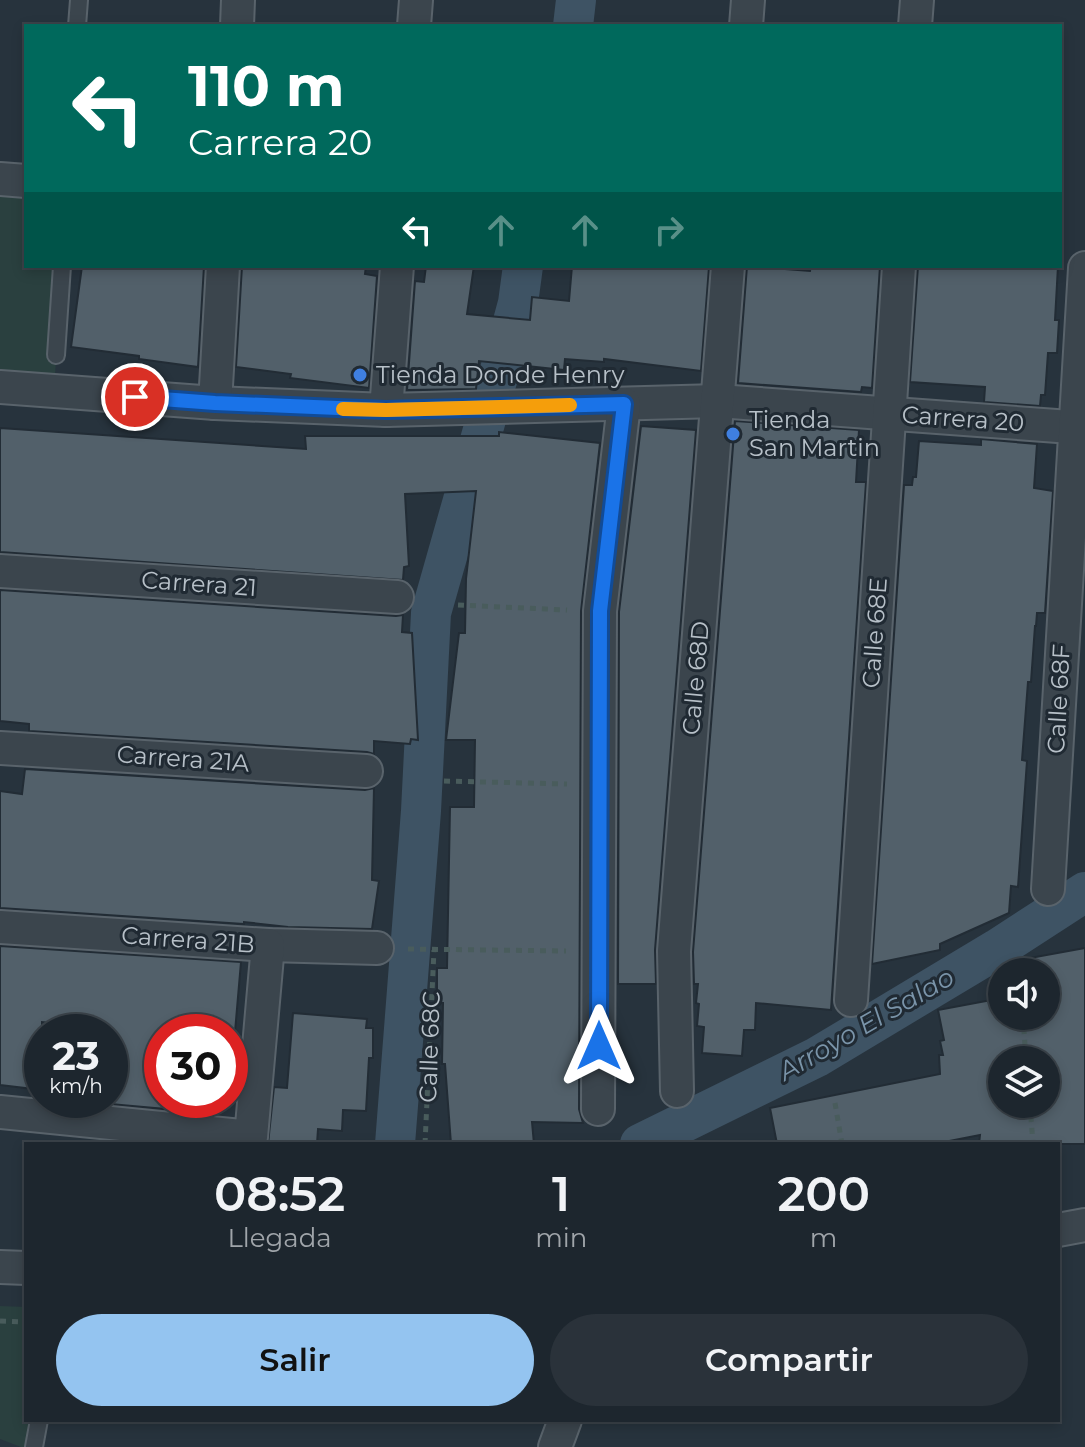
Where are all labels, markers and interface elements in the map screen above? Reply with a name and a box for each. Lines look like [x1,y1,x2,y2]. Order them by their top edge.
text: 110 m [188,52,345,120]
icon: left [56,56,160,160]
text: Carrera 20 [188,120,372,164]
icon: left [395,208,439,252]
icon: ahead [479,208,523,252]
icon: ahead [563,208,607,252]
icon: right [647,208,691,252]
place label: Tienda Donde Henry [376,360,625,389]
pin [101,363,169,431]
marker: Tienda Donde Henry [351,366,369,384]
icon: arrive [113,375,157,419]
street label: Carrera 20 [901,400,1025,437]
place label: Tienda San Martin [749,405,880,462]
marker: Tienda San Martin [724,425,742,443]
street label: Carrera 21 [140,565,258,602]
street label: Calle 68E [856,577,893,689]
street label: Calle 68D [676,620,715,736]
street label: Calle 68F [1041,643,1076,755]
street label: Carrera 21A [116,739,251,778]
street label: Carrera 21B [120,920,256,959]
map controls [988,958,1060,1118]
button: sound [988,958,1060,1030]
water label: Arroyo El Salao [771,961,959,1088]
street label: Calle 68C [413,991,446,1103]
position arrow [557,1004,641,1088]
speed limit sign: 30 [144,1014,248,1118]
text: 23 [52,1031,100,1080]
button: layers [988,1046,1060,1118]
text: km/h [49,1074,103,1098]
text: 08:52 [214,1165,345,1223]
text: 1 [552,1165,570,1223]
text: 200 [777,1165,870,1223]
text: Llegada [228,1222,332,1254]
text: min [535,1222,587,1254]
text: m [810,1222,837,1254]
button: Salir [56,1314,534,1406]
button: Compartir [550,1314,1028,1406]

